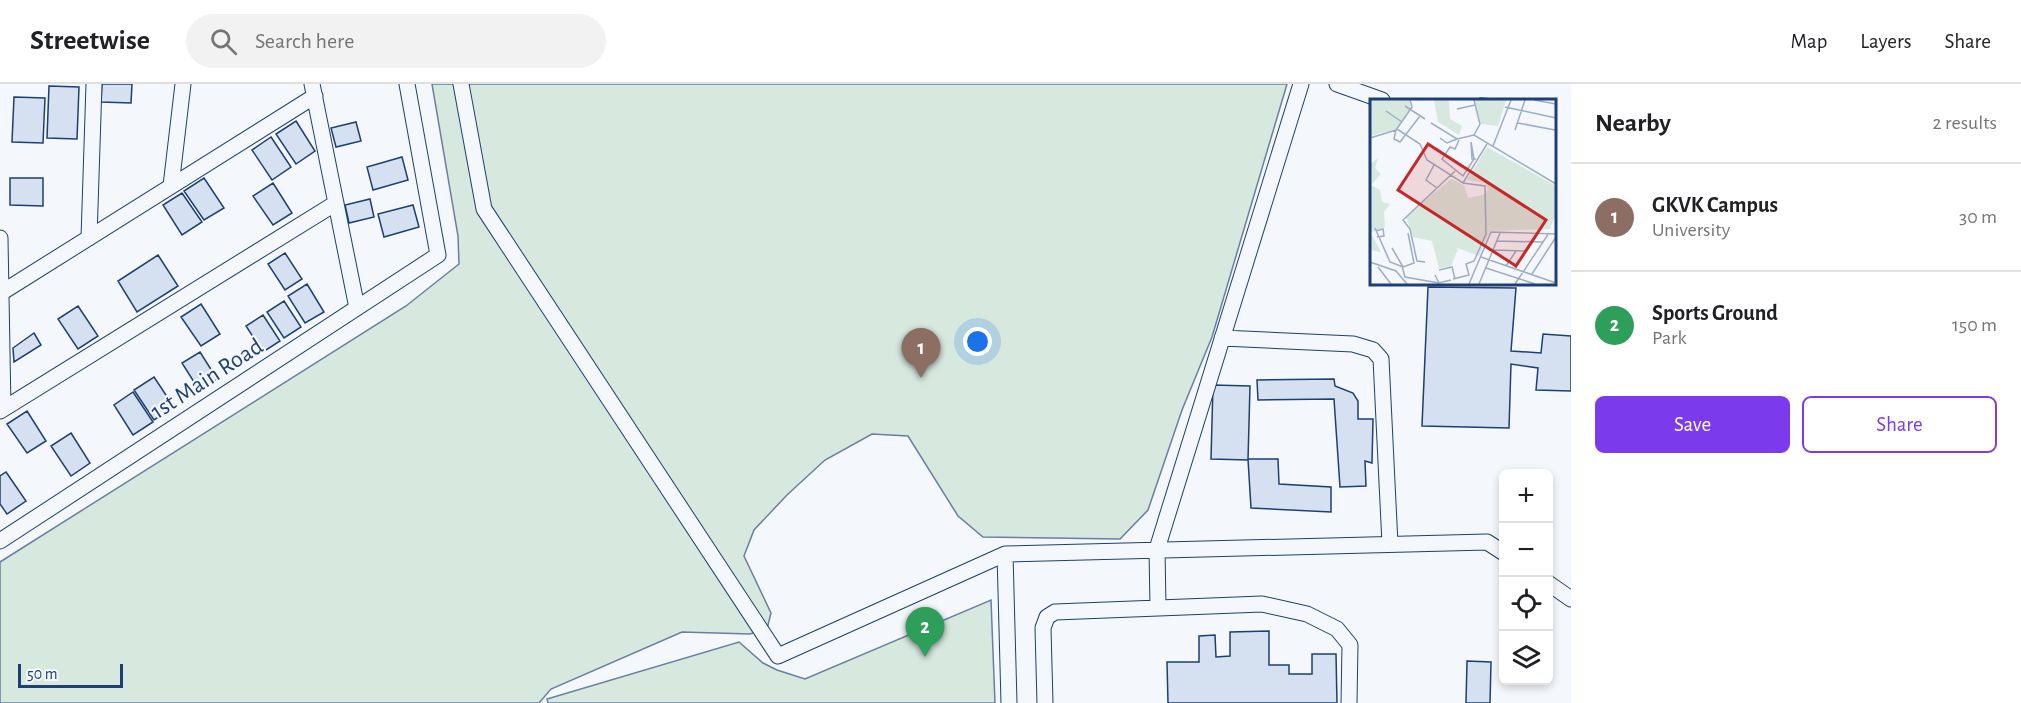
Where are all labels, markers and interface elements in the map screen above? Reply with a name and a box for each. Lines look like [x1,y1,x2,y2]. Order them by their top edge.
search box [186,14,606,68]
icon: search [207,25,240,58]
text: Streetwise [30,27,150,55]
text: Search here [255,30,354,52]
text: Map [1791,31,1827,52]
text: Layers [1860,31,1911,52]
text: Share [1944,31,1991,52]
inset map [1370,99,1556,285]
text: Nearby [1595,110,1671,136]
text: 2 results [1933,113,1997,133]
text: GKVK Campus [1652,194,1778,216]
text: 1 [1611,207,1618,227]
text: 30 m [1959,207,1997,227]
text: University [1652,220,1730,240]
text: Sports Ground [1652,302,1778,324]
text: 2 [1610,315,1619,335]
text: 150 m [1952,315,1997,335]
your location [963,327,992,356]
pin: 1 [902,328,940,378]
text: Park [1652,328,1687,348]
street label: 1st Main Road [147,334,267,424]
button: Save [1595,396,1790,453]
button: Share [1802,396,1997,453]
map controls [1499,469,1553,685]
button: + [1499,469,1553,523]
button: − [1499,523,1553,577]
button: locate [1499,577,1553,631]
pin: 2 [906,608,944,657]
button: layers [1499,631,1553,685]
scale bar [18,661,123,688]
text: 50 m [27,666,58,682]

